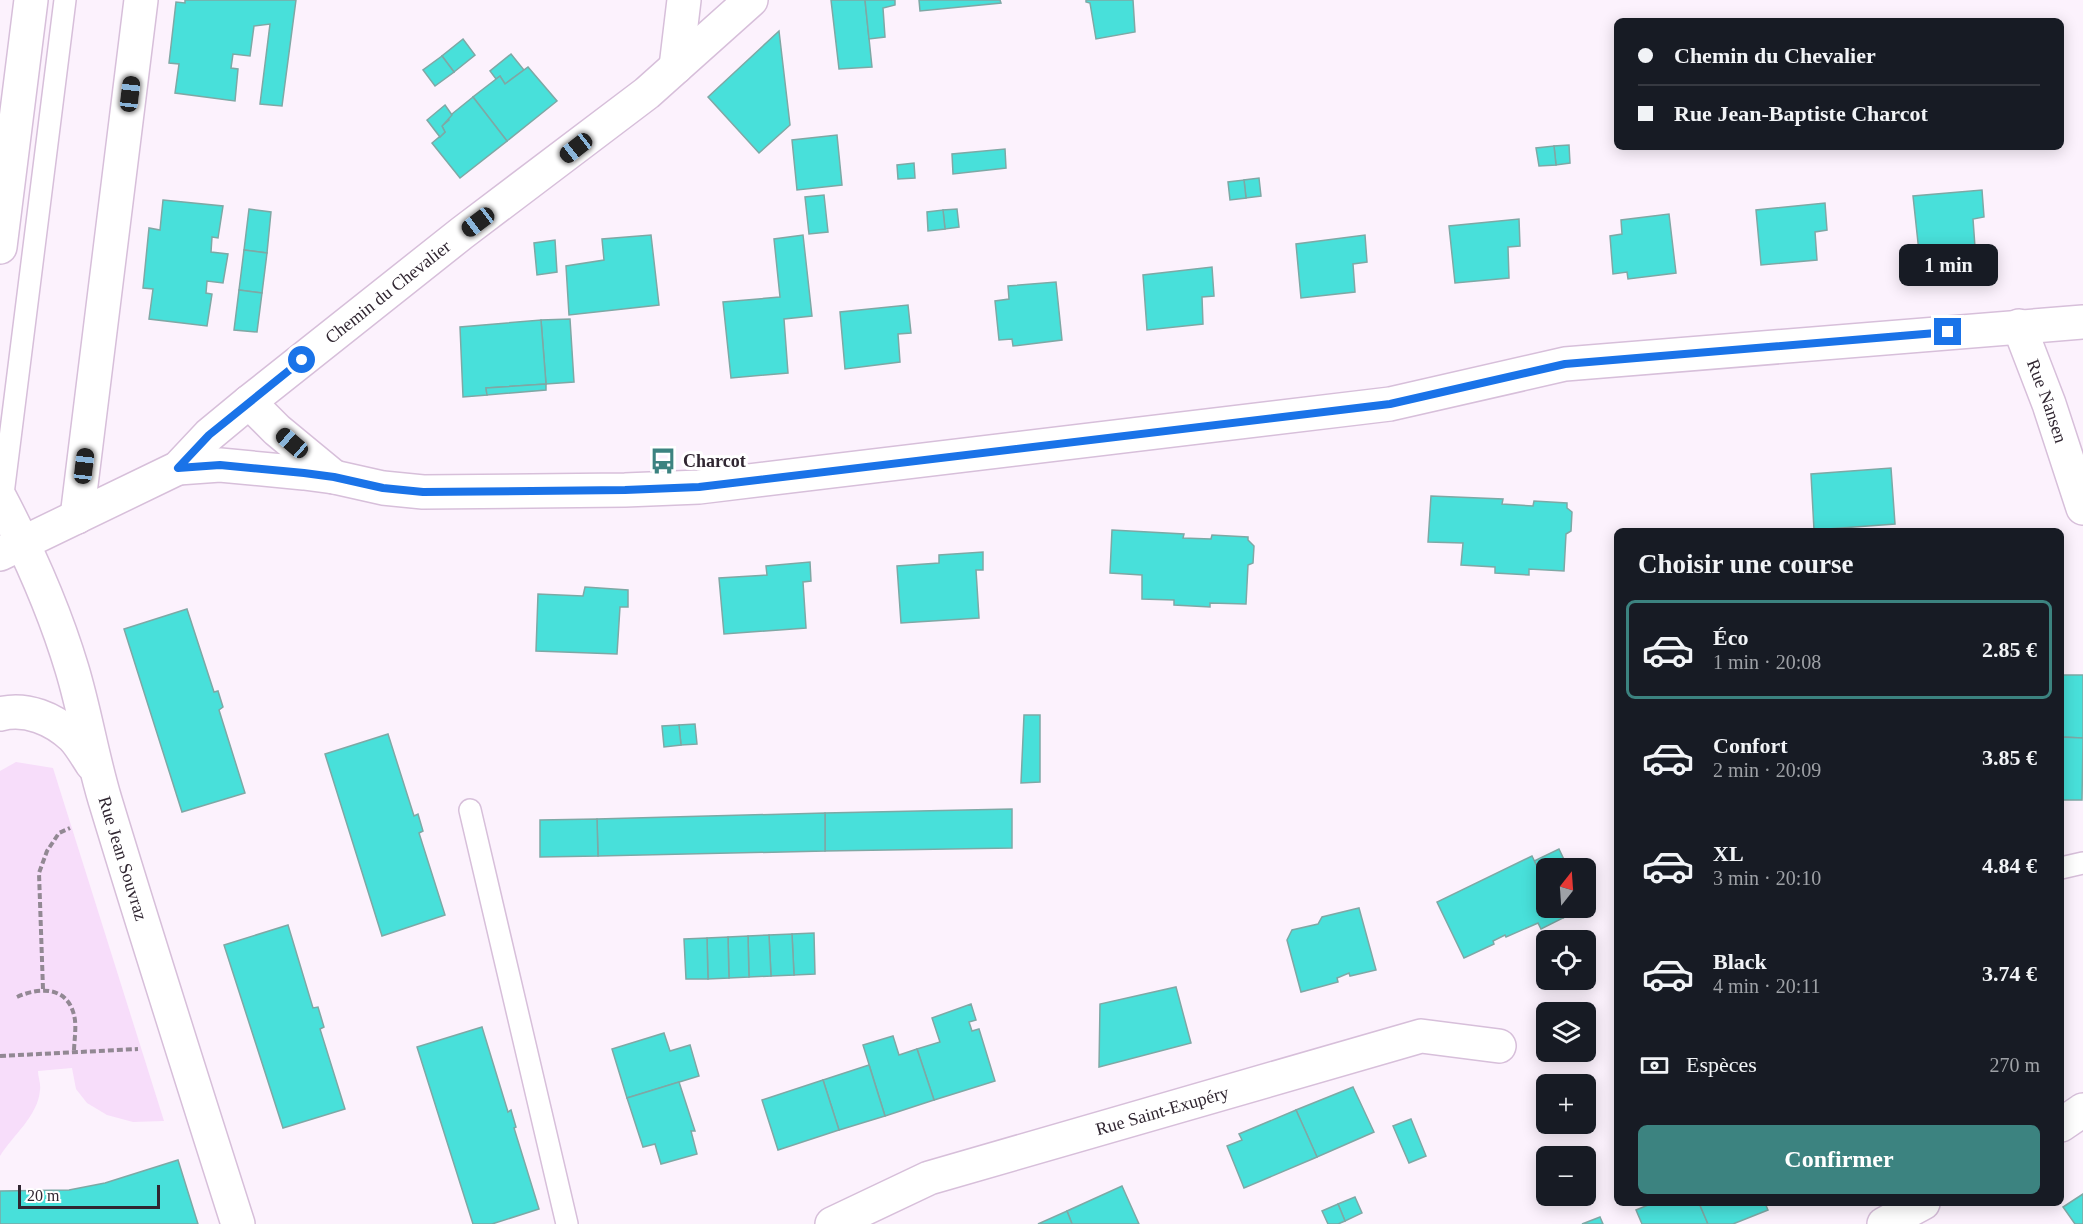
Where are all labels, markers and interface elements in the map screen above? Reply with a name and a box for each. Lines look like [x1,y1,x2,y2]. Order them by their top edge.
text: Chemin du Chevalier [1674,43,1876,68]
car [119,75,141,113]
text: Rue Jean-Baptiste Charcot [1674,101,1928,126]
car [556,130,596,166]
car [458,204,498,240]
street label: Chemin du Chevalier [321,236,454,348]
callout: 1 min [1898,245,1998,287]
text: 1 min [1924,254,1973,276]
route end [1934,318,1961,345]
route start [288,346,315,373]
street label: Rue Nansen [2023,356,2071,445]
car [273,424,311,462]
bus stop icon: Charcot [648,446,678,476]
car [73,447,95,485]
place label: Charcot [683,451,746,471]
text: Choisir une course [1638,549,1854,579]
icon: car [1641,623,1695,677]
text: Éco [1713,625,1748,650]
text: 2.85 € [1982,637,2037,662]
text: 1 min · 20:08 [1713,651,1821,673]
icon: car [1641,731,1695,785]
text: Confort [1713,733,1788,758]
text: 3.85 € [1982,745,2037,770]
text: 2 min · 20:09 [1713,759,1821,781]
street label: Rue Jean Souvraz [94,794,151,923]
icon: car [1641,839,1695,893]
text: XL [1713,841,1744,866]
text: 4.84 € [1982,853,2037,878]
north arrow [1536,858,1596,918]
map controls [1536,858,1596,1206]
text: 3 min · 20:10 [1713,867,1821,889]
button: locate [1536,930,1596,990]
icon: car [1641,947,1695,1001]
text: Black [1713,949,1767,974]
text: 3.74 € [1982,961,2037,986]
text: 4 min · 20:11 [1713,975,1821,997]
button: layers [1536,1002,1596,1062]
icon: cash [1638,1049,1671,1082]
text: Espèces [1686,1052,1757,1077]
text: 270 m [1989,1054,2040,1076]
button: + [1536,1074,1596,1134]
street label: Rue Saint-Exupéry [1093,1082,1231,1139]
button: Confirmer [1638,1125,2040,1194]
button: − [1536,1146,1596,1206]
scale bar [18,1182,160,1210]
text: 20 m [27,1187,59,1204]

